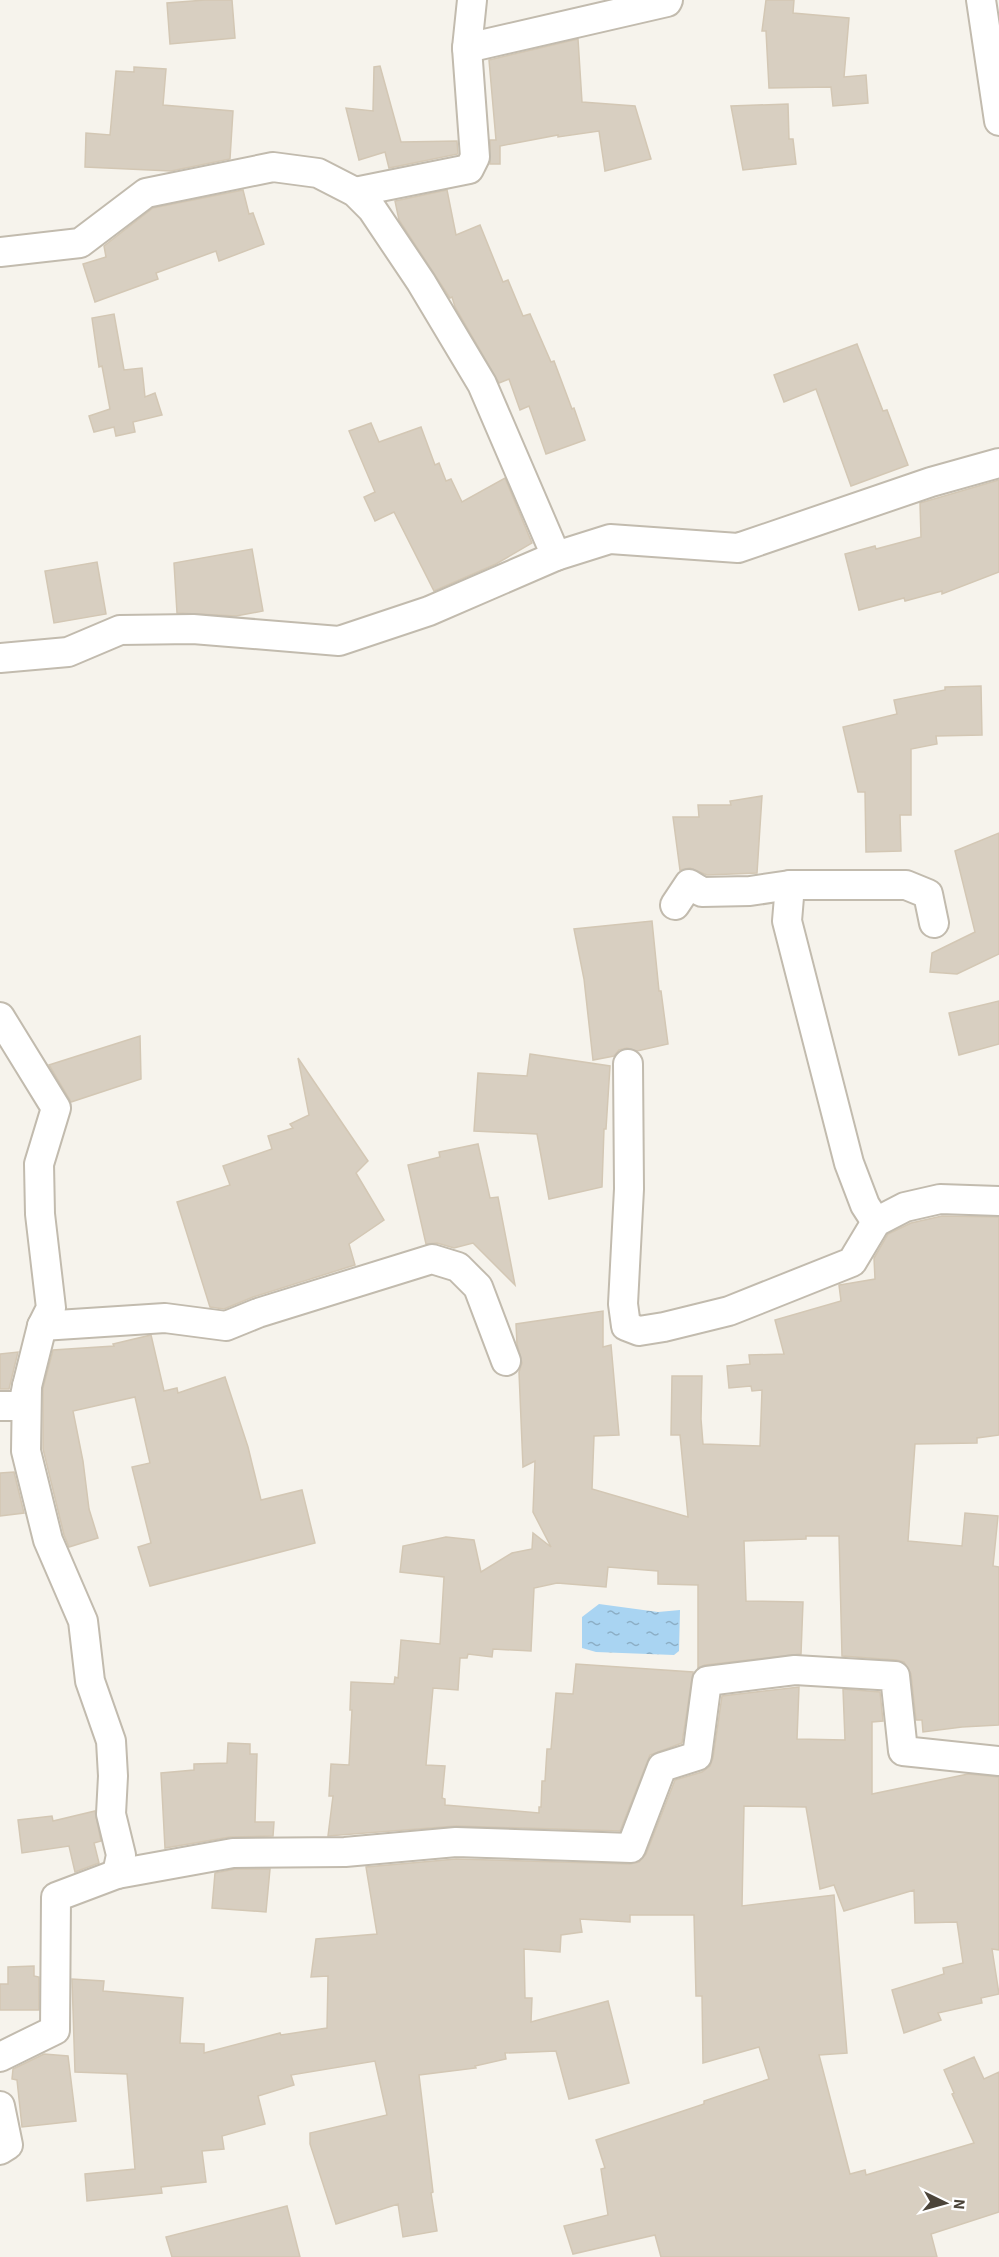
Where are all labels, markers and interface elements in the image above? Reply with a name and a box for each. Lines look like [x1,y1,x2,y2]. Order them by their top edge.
north arrow [915,2173,975,2233]
text: N [948,2198,970,2210]

